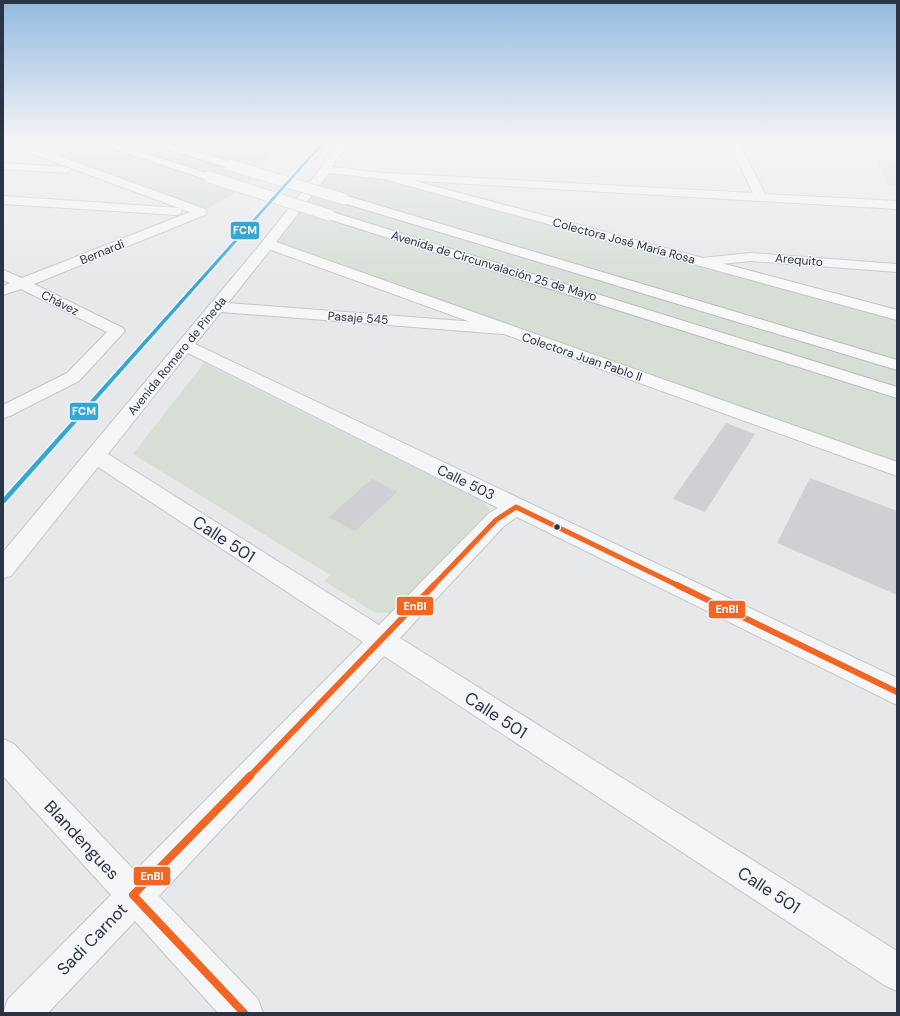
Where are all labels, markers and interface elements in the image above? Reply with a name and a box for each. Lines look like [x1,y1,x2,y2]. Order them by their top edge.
street label: Colectora José María Rosa [551,214,697,268]
line badge: FCM [230,221,260,240]
text: FCM [233,223,257,237]
street label: Avenida de Circunvalación 25 de Mayo [389,227,599,305]
street label: Bernardi [77,236,127,268]
street label: Arequito [774,250,824,270]
street label: Chávez [38,287,82,319]
street label: Avenida Romero de Pineda [124,293,230,419]
street label: Pasaje 545 [327,308,389,328]
street label: Colectora Juan Pablo II [520,329,644,385]
line badge: FCM [69,402,99,421]
text: FCM [72,404,96,418]
street label: Calle 503 [434,460,498,504]
street label: Calle 501 [188,511,260,567]
unlabelled marker [552,522,562,532]
line badge: EnBI [396,596,434,616]
text: EnBI [403,599,427,613]
line badge: EnBI [708,600,746,619]
text: EnBI [715,602,739,616]
street label: Calle 501 [460,687,532,743]
street label: Blandengues [40,796,124,884]
street label: Calle 501 [733,862,805,918]
line badge: EnBI [133,866,171,886]
text: EnBI [140,869,164,883]
street label: Sadi Carnot [52,898,132,980]

